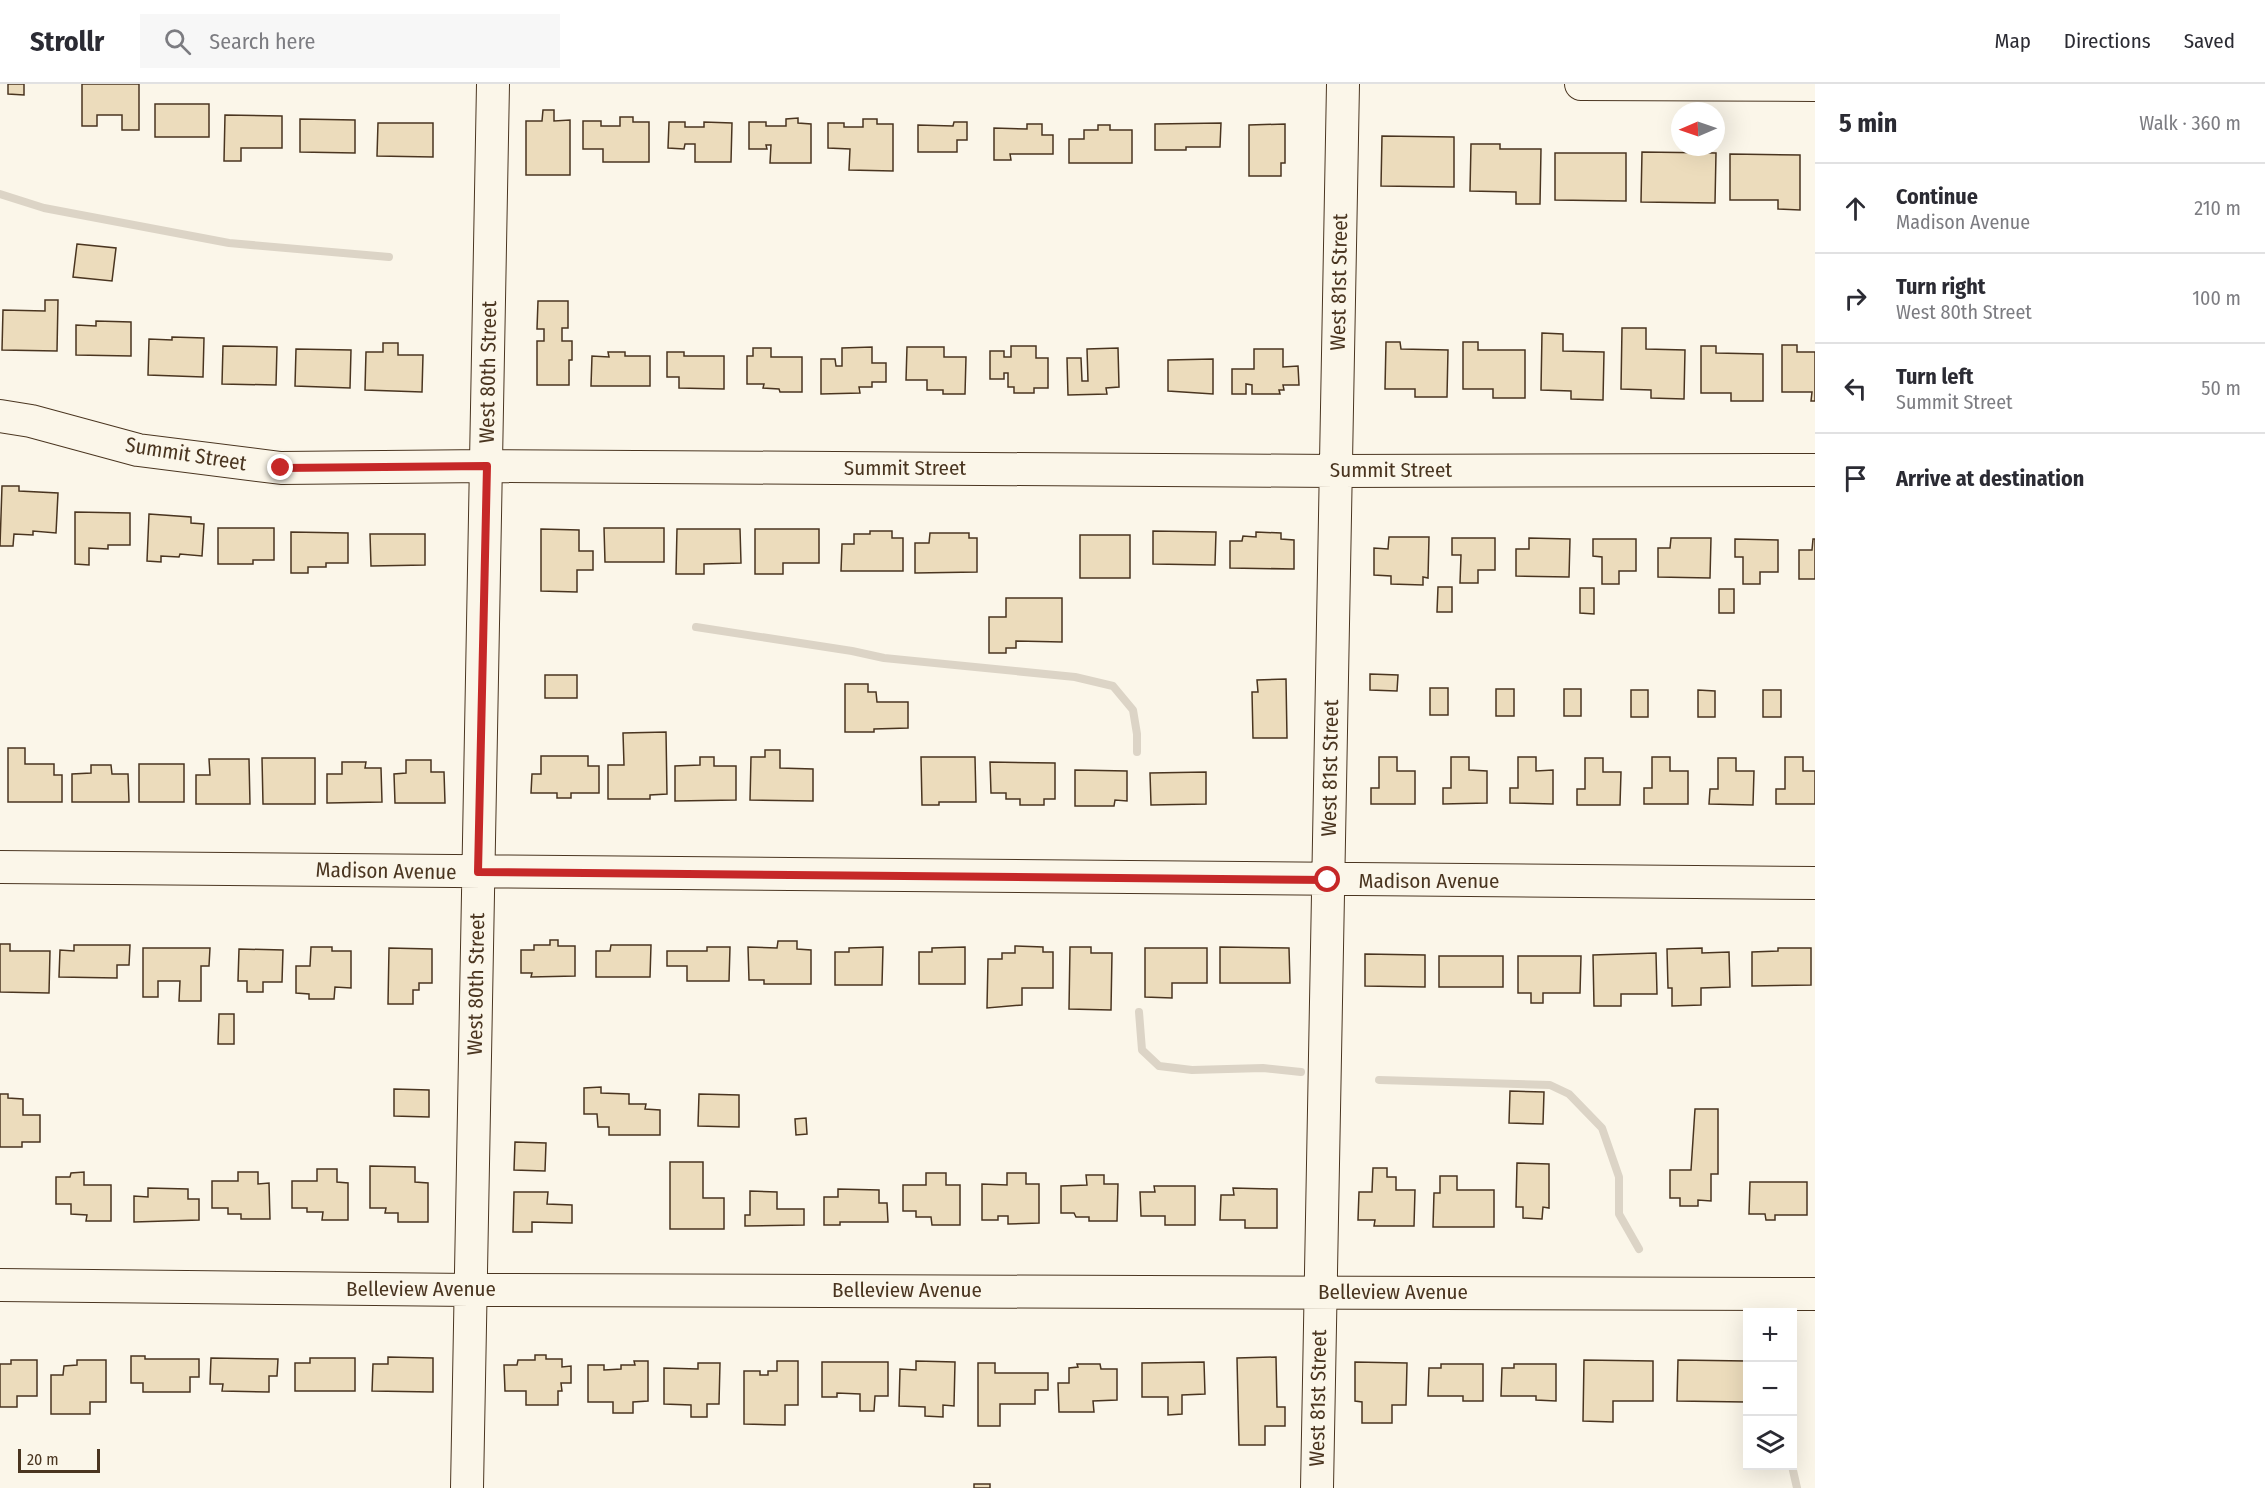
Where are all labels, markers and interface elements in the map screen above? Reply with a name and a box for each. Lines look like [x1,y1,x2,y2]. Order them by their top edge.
search box [140,14,560,68]
text: Strollr [30,25,104,58]
icon: search [161,25,194,58]
text: Search here [209,28,315,55]
text: Map [1994,28,2031,54]
text: Directions [2064,28,2151,54]
text: Saved [2184,28,2235,54]
north arrow [1671,102,1725,156]
text: 5 min [1839,108,1897,139]
text: Walk · 360 m [2139,111,2241,135]
text: Continue [1896,183,1978,210]
icon: ahead [1839,192,1872,225]
text: 210 m [2194,196,2241,220]
text: Madison Avenue [1896,210,2030,234]
street label: West 81st Street [1325,213,1353,351]
text: Turn right [1896,273,1985,300]
icon: right [1839,282,1872,315]
text: 100 m [2192,286,2241,310]
street label: West 80th Street [474,300,502,444]
text: West 80th Street [1896,300,2032,324]
text: Turn left [1896,363,1974,390]
icon: left [1839,372,1872,405]
text: 50 m [2201,376,2241,400]
text: Summit Street [1896,390,2013,414]
street label: Summit Street [124,432,249,476]
route end [267,454,293,480]
street label: Summit Street [844,455,966,481]
street label: Summit Street [1330,457,1452,483]
icon: arrive [1839,462,1872,495]
text: Arrive at destination [1896,465,2084,492]
street label: West 81st Street [1316,699,1344,837]
street label: Madison Avenue [315,857,457,885]
route start [1314,866,1340,892]
street label: Madison Avenue [1359,868,1499,894]
street label: West 80th Street [462,912,490,1056]
street label: Belleview Avenue [346,1276,496,1302]
street label: Belleview Avenue [832,1277,982,1303]
street label: Belleview Avenue [1318,1279,1468,1305]
map controls [1743,1308,1797,1470]
button: + [1743,1308,1797,1362]
street label: West 81st Street [1304,1329,1332,1467]
button: − [1743,1362,1797,1416]
button: layers [1743,1416,1797,1470]
scale bar [18,1446,100,1474]
text: 20 m [27,1450,58,1469]

